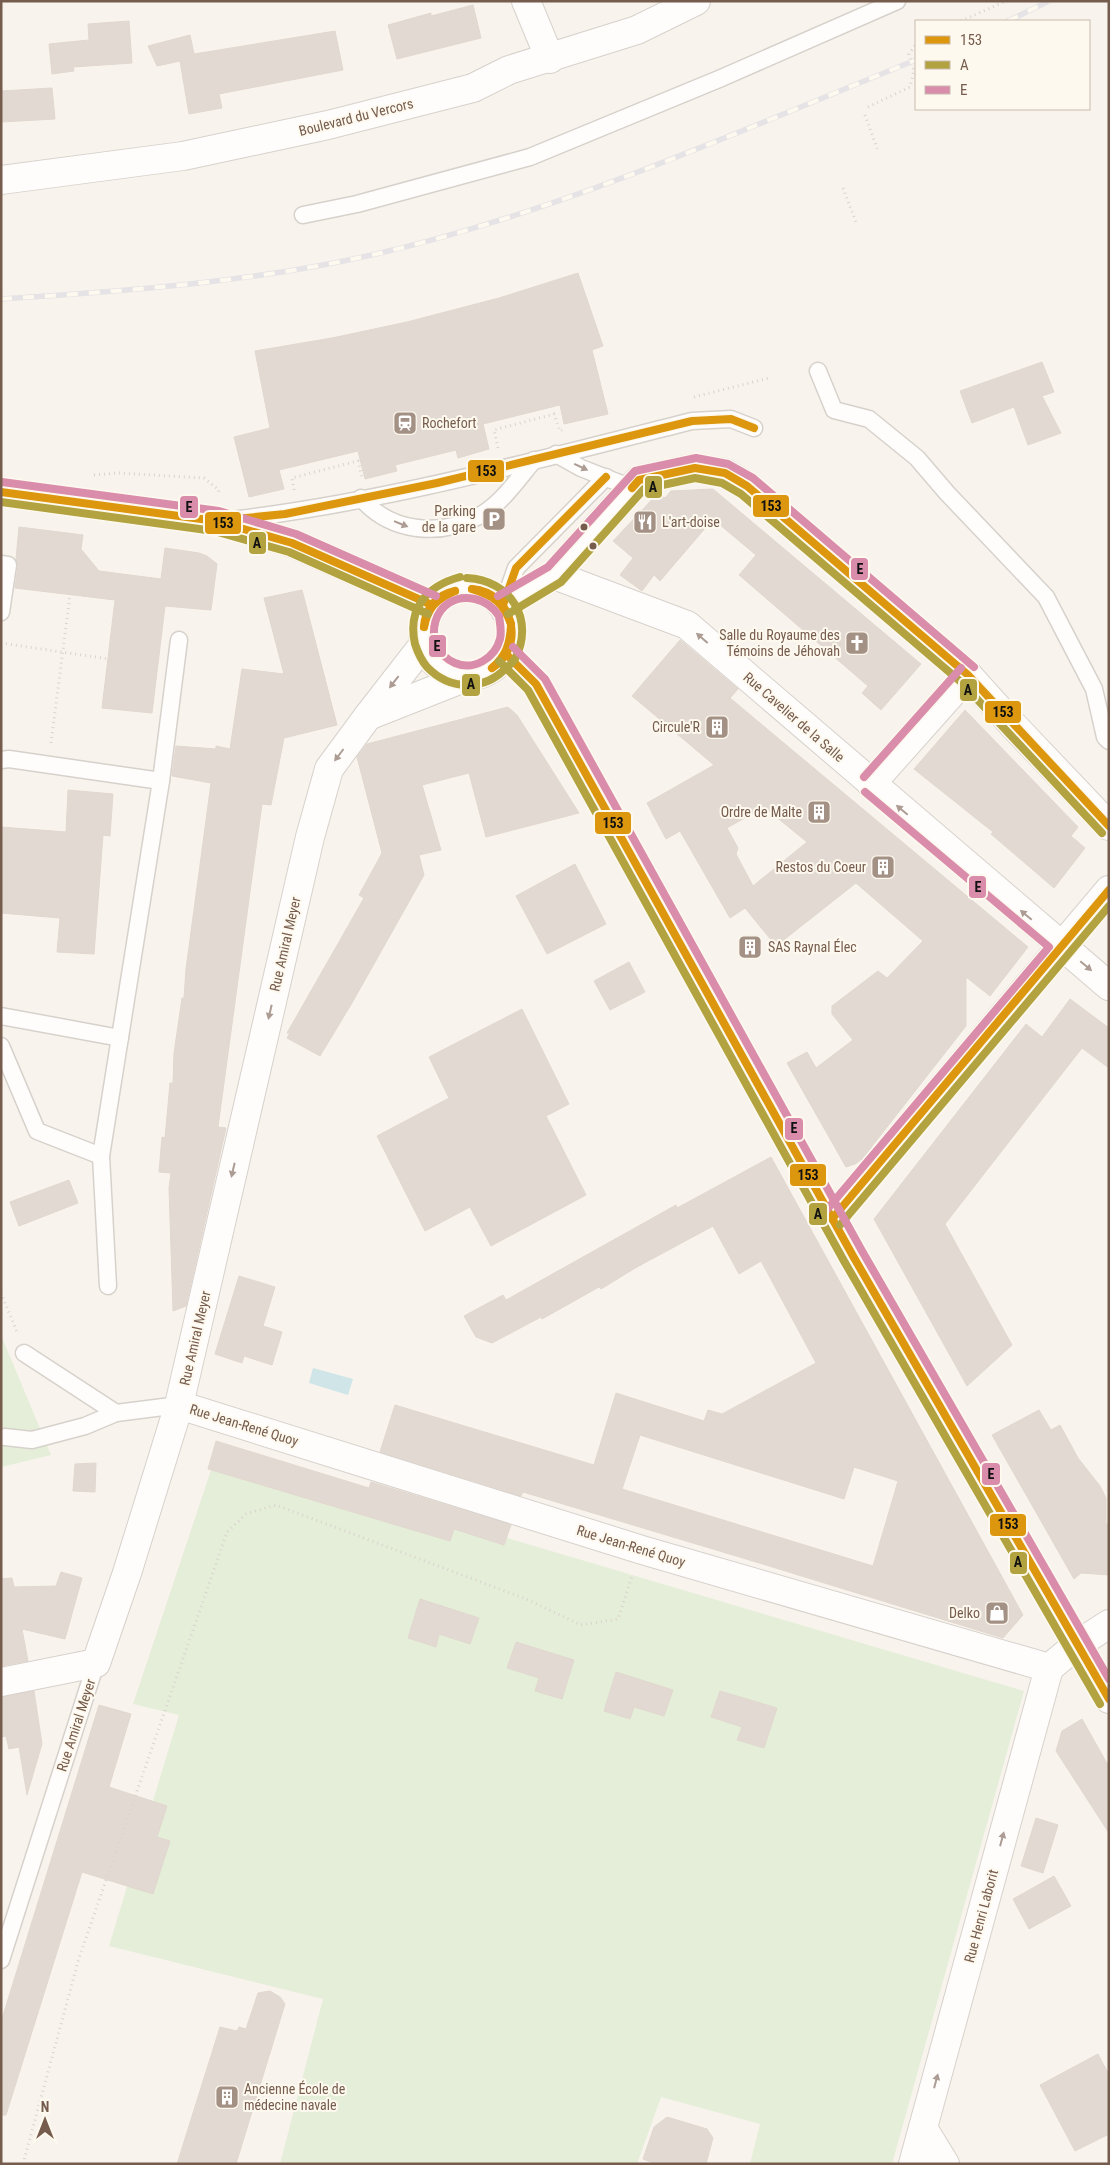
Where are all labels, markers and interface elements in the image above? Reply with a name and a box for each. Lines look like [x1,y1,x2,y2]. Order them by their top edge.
legend [915,20,1090,110]
text: 153 [960,31,982,49]
text: A [960,56,969,74]
text: E [960,81,967,99]
street label: Boulevard du Vercors [297,95,415,139]
station icon: Rochefort [392,410,418,436]
place label: Rochefort [422,415,476,431]
line badge: 153 [467,459,505,483]
one-way arrow [573,462,588,471]
text: 153 [475,463,497,479]
line badge: A [644,475,663,499]
text: A [649,479,658,495]
line badge: 153 [752,494,790,518]
line badge: E [179,495,199,519]
text: 153 [760,498,782,514]
text: E [186,499,193,515]
place label: Parking de la gare [422,503,476,535]
parking icon: Parking de la gare [481,506,507,532]
restaurant icon: L'art-doise [632,509,658,535]
line badge: 153 [204,511,242,535]
place label: L'art-doise [662,514,720,530]
text: 153 [212,515,234,531]
one-way arrow [394,520,409,528]
unlabelled marker [579,522,589,532]
line badge: A [248,531,267,555]
text: A [253,535,262,551]
unlabelled marker [588,541,598,551]
line badge: E [850,557,869,581]
text: E [857,561,864,577]
place label: Salle du Royaume des Témoins de Jéhovah [719,627,840,659]
church icon: Salle du Royaume des Témoins de Jéhovah [844,630,870,656]
one-way arrow [696,633,708,644]
line badge: E [428,634,447,658]
text: E [434,638,441,654]
street label: Rue Cavelier de la Salle [740,669,848,765]
line badge: A [461,673,481,697]
one-way arrow [389,675,400,688]
text: A [467,676,476,692]
line badge: A [959,678,978,702]
text: A [964,682,973,698]
line badge: 153 [984,700,1022,724]
text: 153 [992,704,1014,720]
building icon: Circule'R [704,714,730,740]
place label: Circule'R [652,719,701,735]
one-way arrow [334,748,344,762]
building icon: Ordre de Malte [806,799,832,825]
place label: Ordre de Malte [721,804,802,820]
one-way arrow [895,804,908,815]
line badge: 153 [594,811,632,835]
text: 153 [602,815,624,831]
building icon: Restos du Coeur [870,854,896,880]
place label: Restos du Coeur [776,859,866,875]
line badge: E [968,875,987,899]
text: E [975,879,982,895]
street label: Rue Amiral Meyer [266,895,304,993]
one-way arrow [1019,909,1032,920]
building icon: SAS Raynal Élec [737,934,763,960]
place label: SAS Raynal Élec [768,938,857,955]
one-way arrow [1079,960,1091,972]
one-way arrow [266,1004,274,1019]
line badge: E [784,1117,804,1141]
text: E [791,1120,798,1136]
one-way arrow [229,1163,237,1178]
line badge: 153 [789,1163,827,1187]
text: 153 [797,1167,819,1183]
line badge: A [808,1202,828,1226]
text: A [814,1206,823,1222]
street label: Rue Amiral Meyer [176,1289,214,1387]
street label: Rue Jean-René Quoy [188,1401,300,1449]
line badge: E [981,1462,1001,1486]
text: E [988,1466,995,1482]
line badge: 153 [989,1513,1027,1537]
text: 153 [997,1516,1019,1532]
street label: Rue Jean-René Quoy [575,1522,687,1570]
line badge: A [1009,1551,1028,1575]
text: A [1014,1554,1023,1570]
shop icon: Delko [984,1600,1010,1626]
place label: Delko [949,1605,980,1621]
street label: Rue Amiral Meyer [53,1677,99,1773]
one-way arrow [999,1832,1007,1847]
street label: Rue Henri Laborit [961,1868,1001,1964]
one-way arrow [932,2073,940,2088]
place label: Ancienne École de médecine navale [244,2080,346,2113]
building icon: Ancienne École de médecine navale [214,2084,240,2110]
north arrow [20,2095,70,2145]
text: N [41,2099,49,2115]

